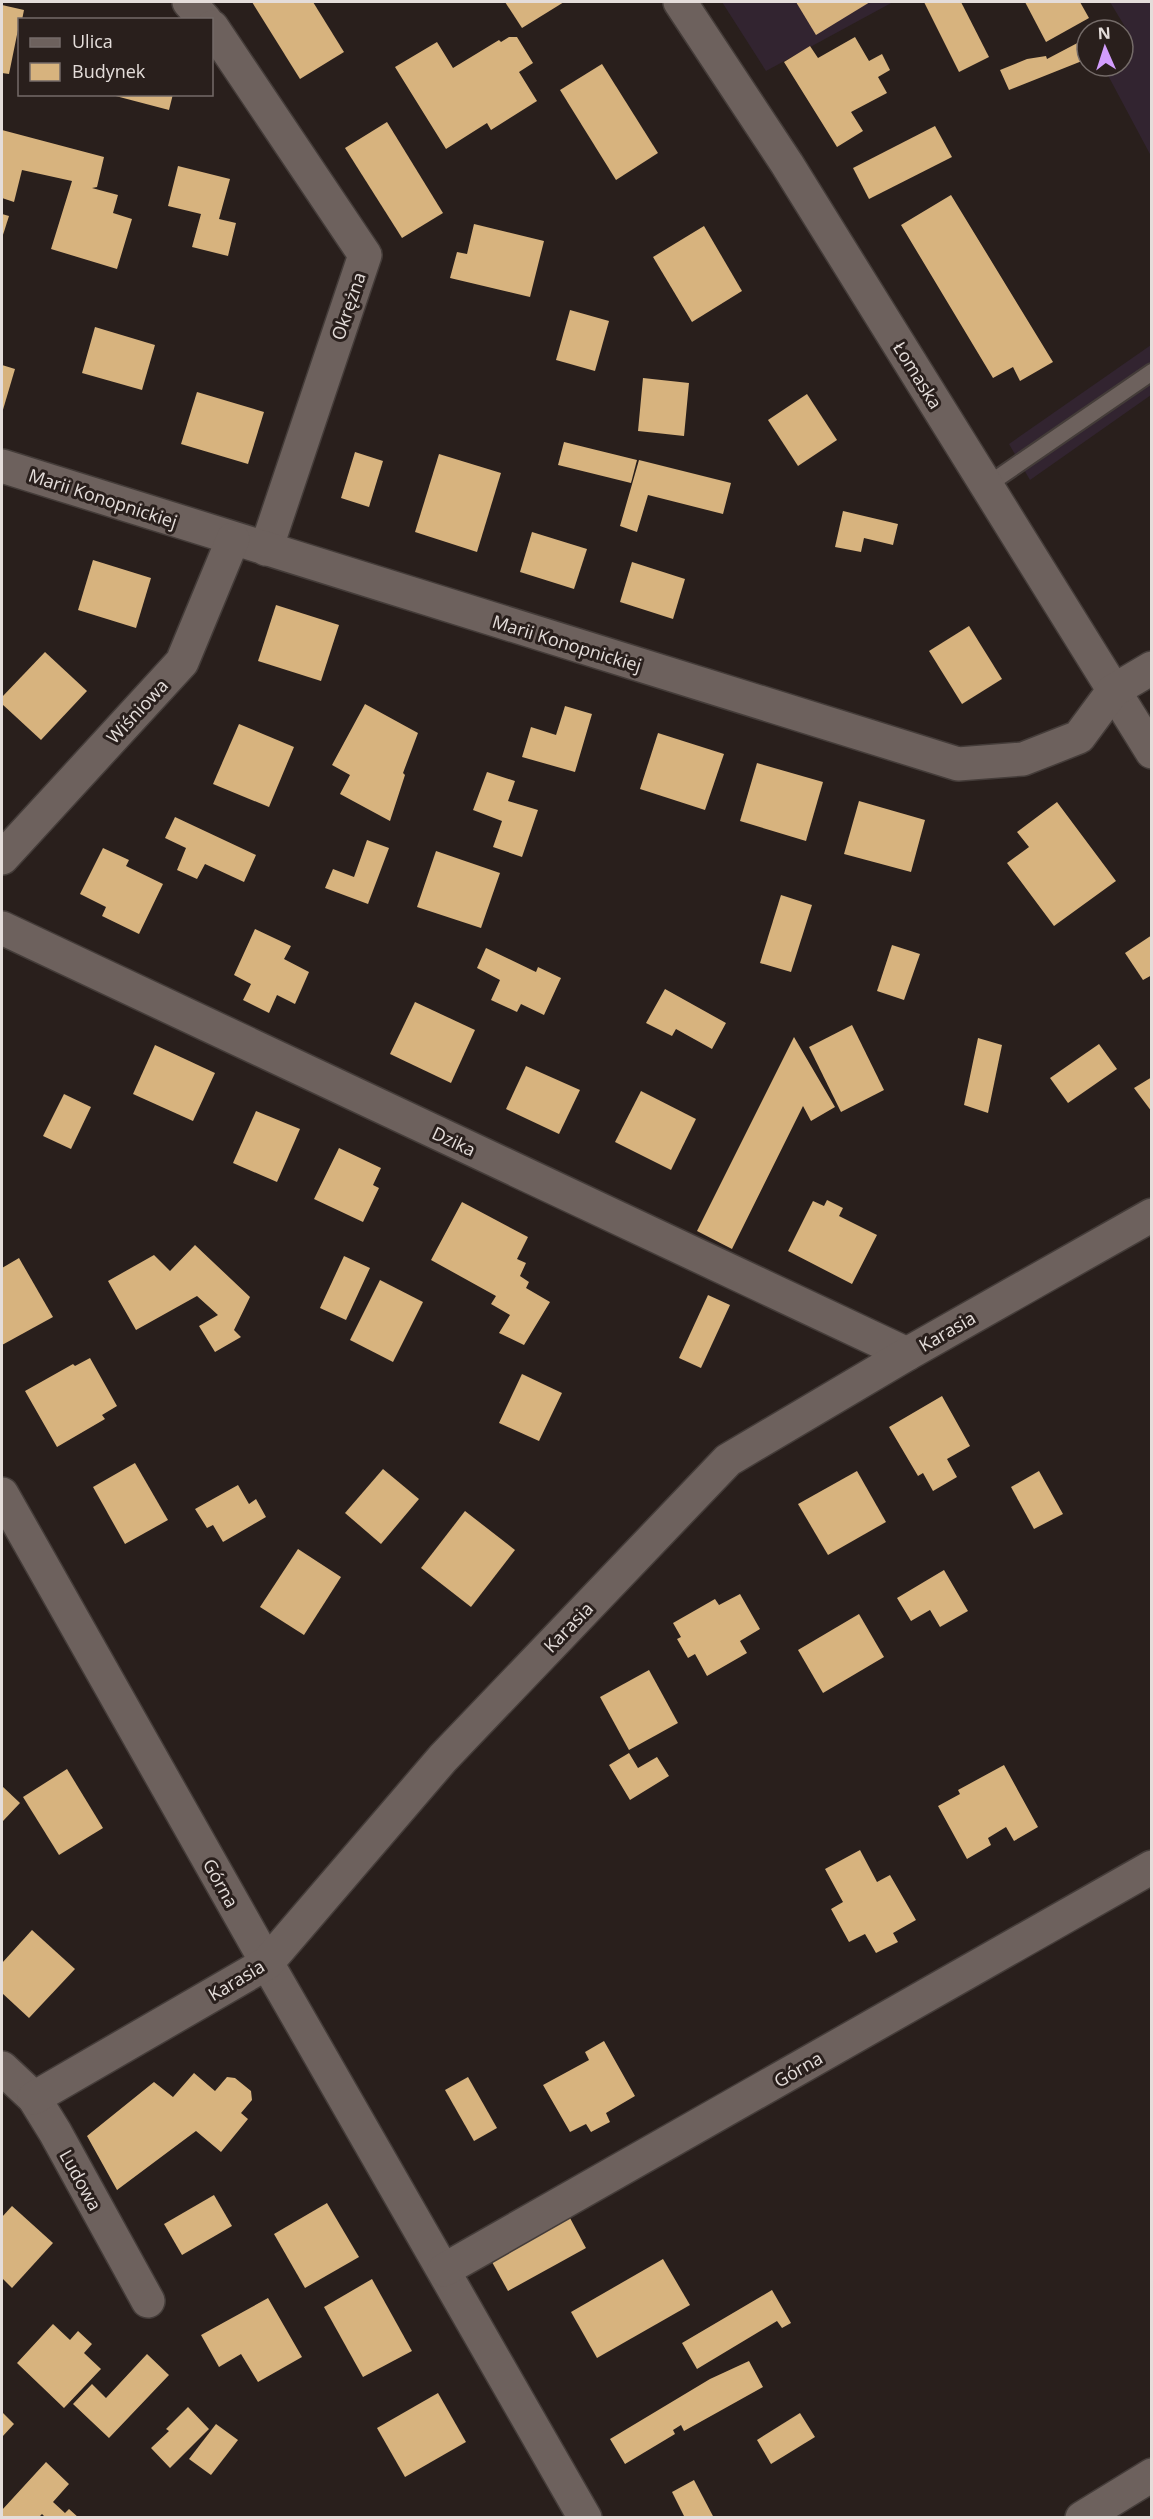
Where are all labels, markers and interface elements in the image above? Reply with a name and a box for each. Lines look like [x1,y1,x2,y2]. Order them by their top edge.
legend [18,18,213,96]
north arrow [1075,18,1135,78]
text: N [1097,22,1111,44]
text: Ulica [72,29,113,53]
text: Budynek [72,59,146,83]
street label: Okrężna [325,269,371,343]
street label: Łomaska [888,337,948,413]
street label: Marii Konopnickiej [26,463,180,533]
street label: Marii Konopnickiej [489,609,645,677]
street label: Wiśniowa [101,674,173,748]
street label: Dzika [428,1121,480,1161]
street label: Karasia [914,1305,980,1357]
street label: Karasia [538,1597,598,1657]
street label: Górna [198,1854,244,1912]
street label: Karasia [203,1954,269,2006]
street label: Górna [769,2046,827,2092]
street label: Ludowa [54,2145,108,2215]

